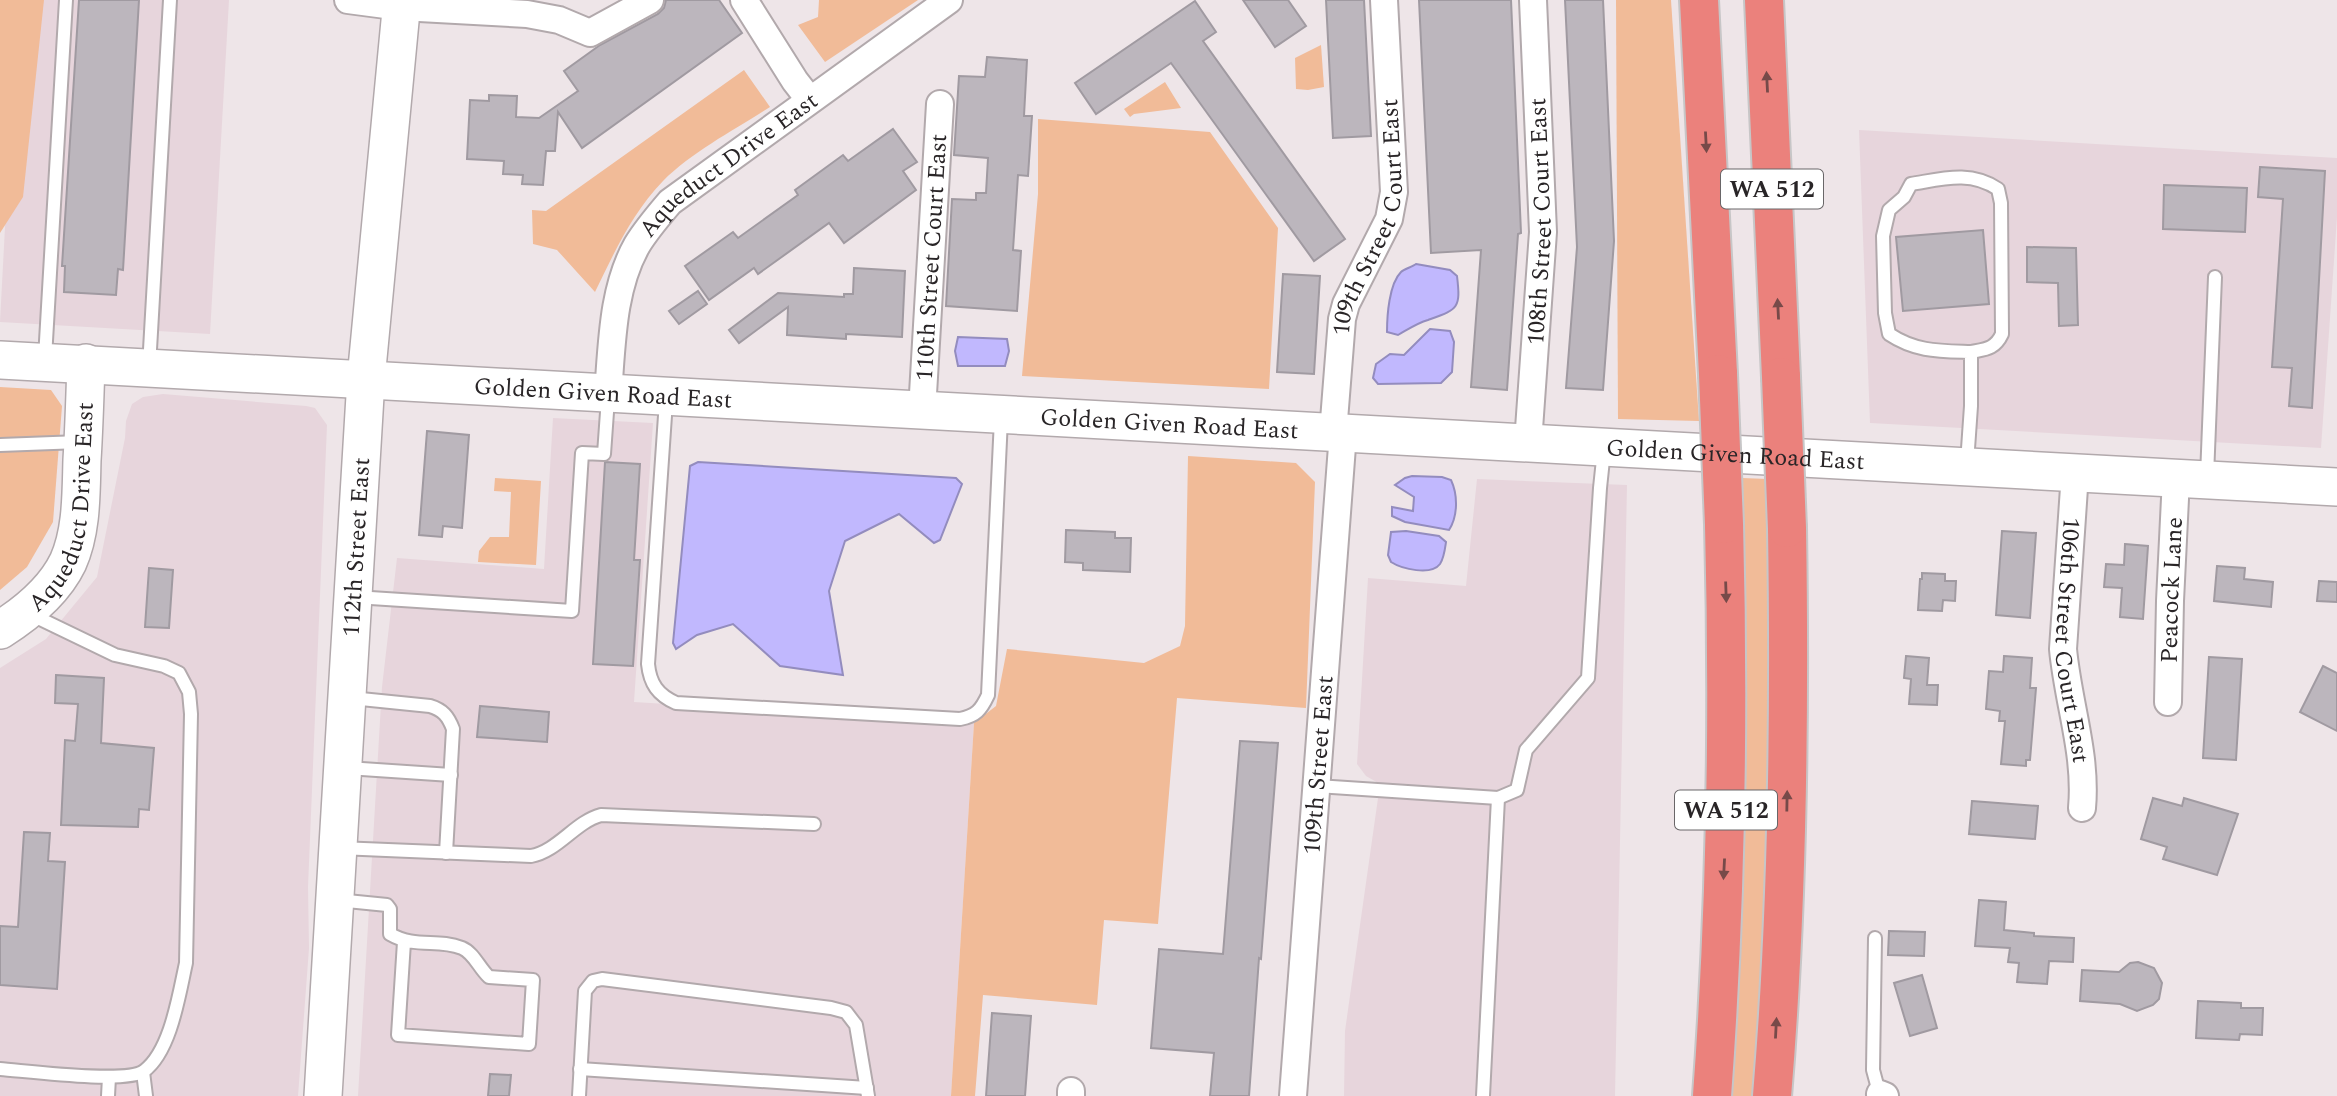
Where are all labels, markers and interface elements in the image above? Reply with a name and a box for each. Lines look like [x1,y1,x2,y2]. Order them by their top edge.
one-way arrow [1762,71,1773,93]
street label: Aqueduct Drive East [630,84,826,246]
street label: 108th Street Court East [1518,97,1562,346]
street label: 109th Street Court East [1324,98,1413,337]
one-way arrow [1701,131,1712,153]
street label: 110th Street Court East [907,133,957,382]
road number: WA 512 [1721,170,1823,208]
one-way arrow [1772,298,1783,320]
street label: Golden Given Road East [473,369,733,419]
street label: Golden Given Road East [1039,400,1299,450]
street label: Aqueduct Drive East [20,402,104,621]
street label: Golden Given Road East [1605,430,1866,480]
street label: 112th Street East [334,456,380,638]
street label: 106th Street Court East [2044,516,2098,765]
street label: Peacock Lane [2152,516,2193,664]
one-way arrow [1720,582,1732,604]
street label: 109th Street East [1294,674,1344,856]
one-way arrow [1781,789,1793,811]
road number: WA 512 [1675,790,1777,830]
one-way arrow [1719,858,1730,880]
one-way arrow [1771,1017,1782,1039]

